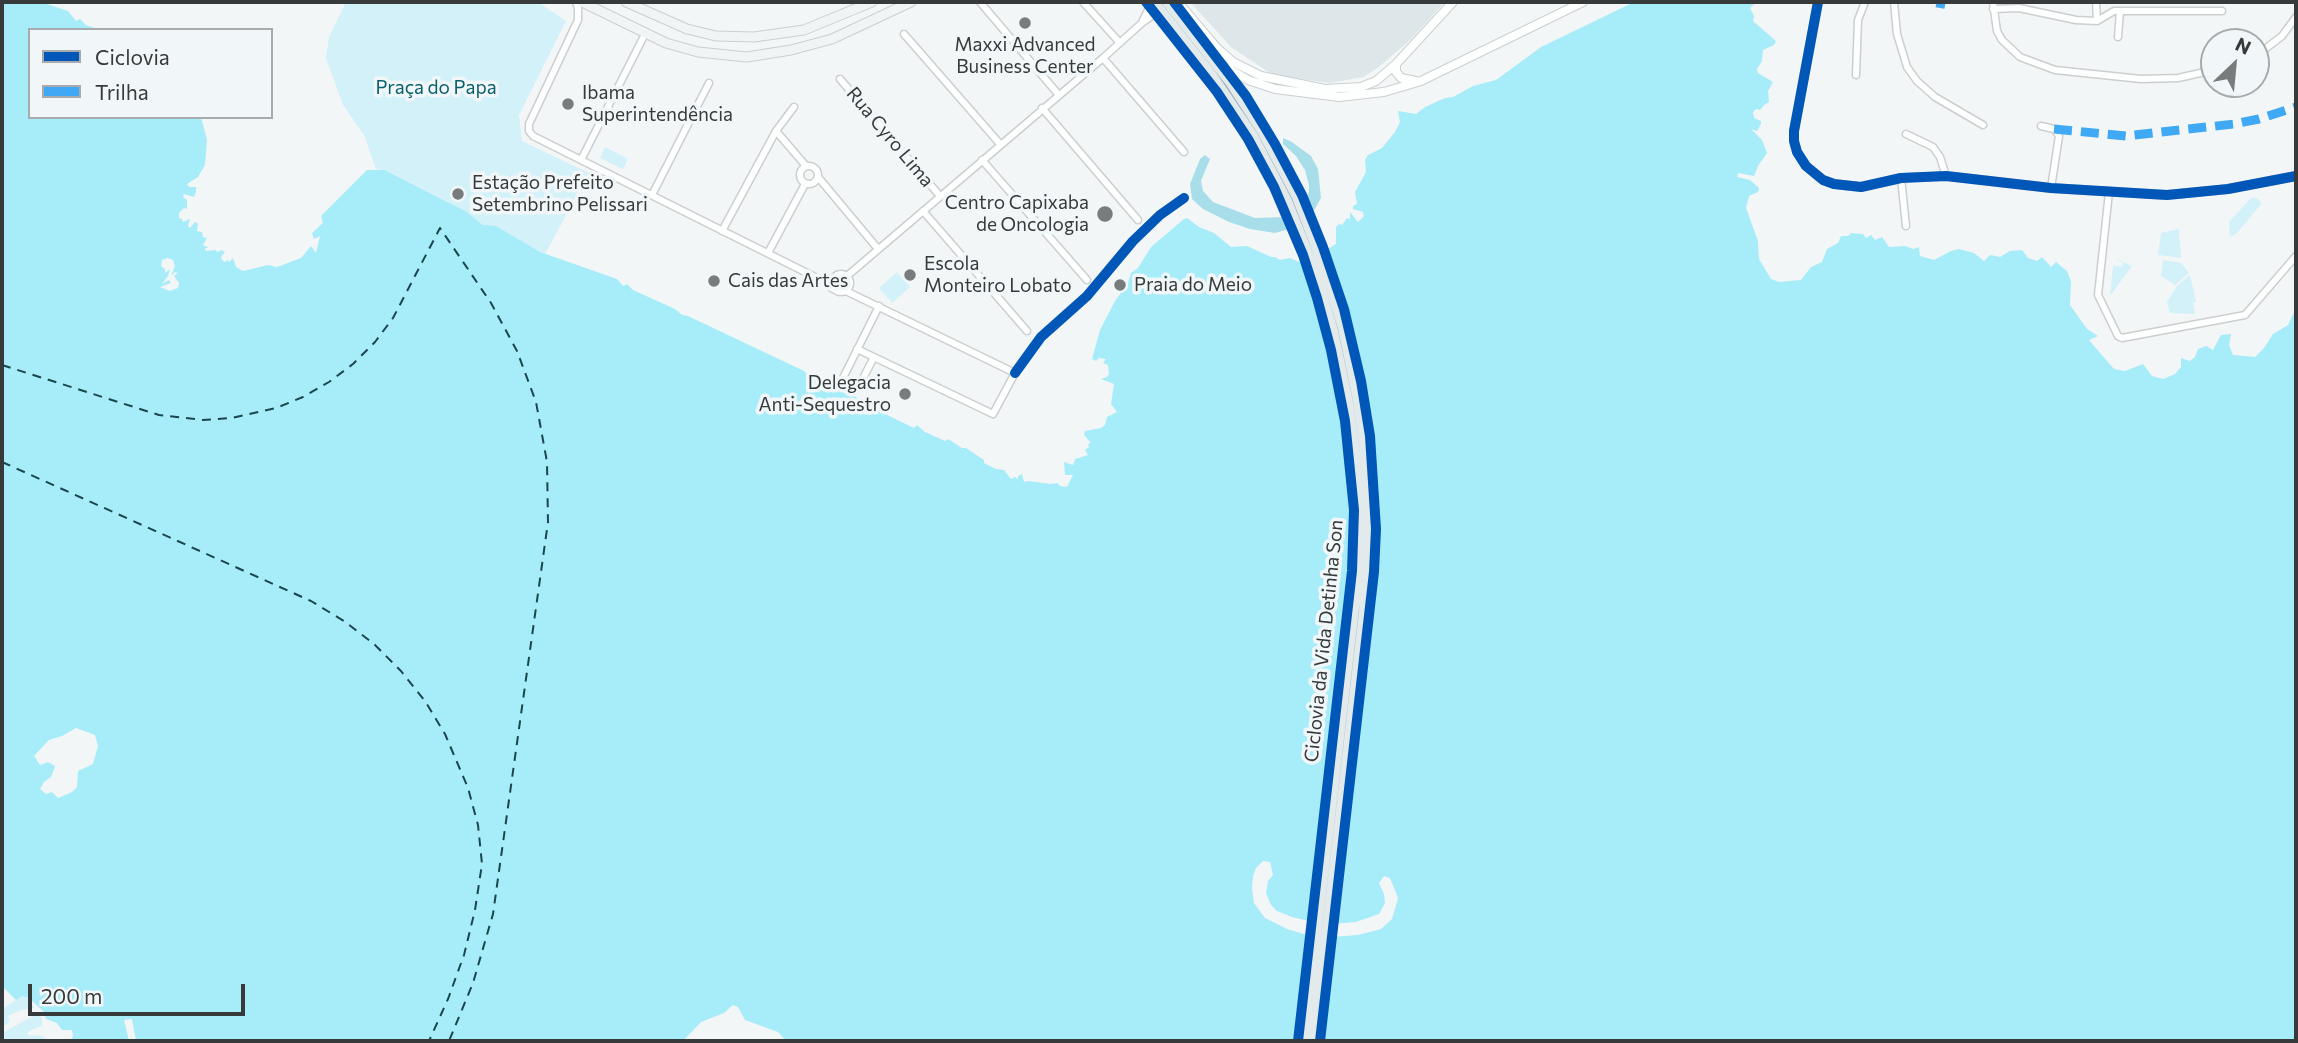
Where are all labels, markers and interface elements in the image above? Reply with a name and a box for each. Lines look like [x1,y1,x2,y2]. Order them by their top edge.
marker: Maxxi Advanced Business Center [1017,15,1033,31]
legend [28,28,273,119]
north arrow [2200,28,2270,98]
text: N [2232,32,2255,59]
place label: Maxxi Advanced Business Center [954,34,1096,78]
text: Ciclovia [95,44,170,69]
park label: Praça do Papa [375,77,497,99]
text: Trilha [95,79,149,104]
place label: Ibama Superintendência [582,82,733,126]
street label: Rua Cyro Lima [841,82,939,192]
marker: Ibama Superintendência [560,96,576,112]
place label: Estação Prefeito Setembrino Pelissari [472,172,648,216]
marker: Estação Prefeito Setembrino Pelissari [450,186,466,202]
place label: Centro Capixaba de Oncologia [945,192,1089,236]
marker: Centro Capixaba de Oncologia [1095,204,1115,224]
place label: Escola Monteiro Lobato [924,253,1072,297]
marker: Escola Monteiro Lobato [902,267,918,283]
place label: Cais das Artes [728,270,848,292]
marker: Cais das Artes [706,273,722,289]
place label: Praia do Meio [1134,274,1252,296]
marker: Praia do Meio [1112,277,1128,293]
place label: Delegacia Anti-Sequestro [758,372,891,416]
marker: Delegacia Anti-Sequestro [897,386,913,402]
street label: Ciclovia da Vida Detinha Son [1300,519,1348,763]
scale bar [32,970,248,1014]
text: 200 m [41,983,102,1008]

